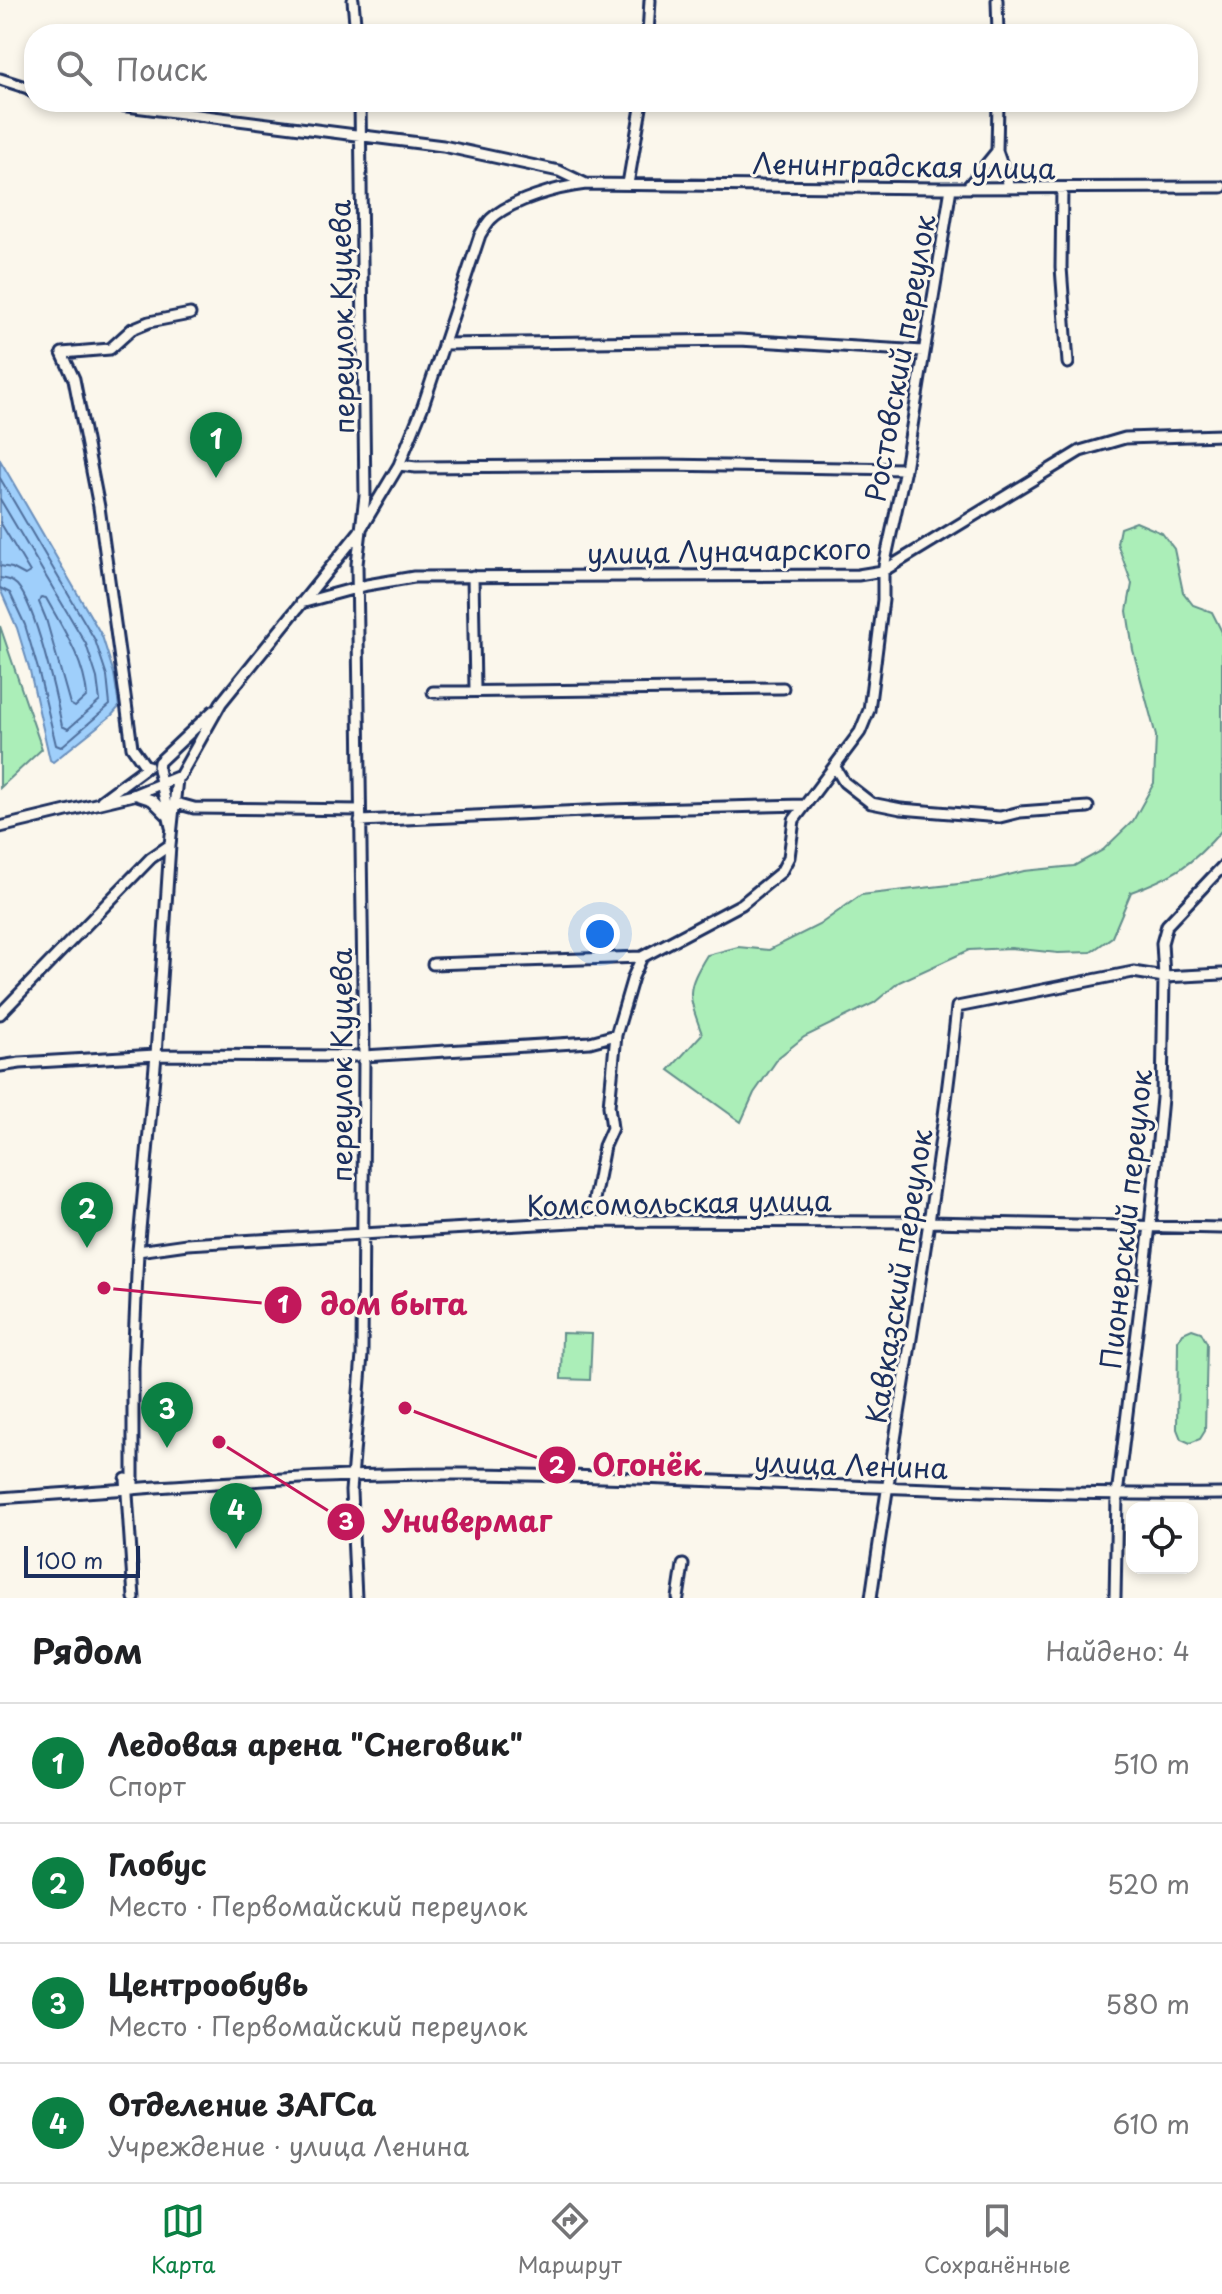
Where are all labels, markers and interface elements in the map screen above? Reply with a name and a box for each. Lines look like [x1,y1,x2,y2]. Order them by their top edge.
search box [24,24,1198,112]
icon: search [52,46,96,90]
text: Поиск [116,46,207,91]
street label: Ленинградская улица [752,141,1056,189]
street label: переулок Куцева [317,199,365,434]
street label: Ростовский переулок [853,211,946,505]
pin: 1 [190,412,242,478]
street label: улица Луначарского [586,526,872,574]
your location [580,914,620,954]
street label: переулок Куцева [319,947,362,1182]
street label: Пионерский переулок [1088,1067,1162,1371]
street label: Кавказский переулок [853,1125,943,1426]
street label: Комсомольская улица [526,1178,832,1226]
pin: 2 [61,1182,113,1248]
callout: дом быта [263,1278,484,1332]
text: дом быта [320,1280,468,1325]
text: 1 [277,1285,289,1321]
pin: 3 [141,1382,193,1448]
callout: Огонёк [537,1438,718,1492]
street label: улица Ленина [753,1439,949,1489]
text: Огонёк [592,1441,703,1486]
text: 2 [549,1446,566,1482]
pin: 4 [210,1483,262,1549]
callout: Универмаг [326,1495,569,1549]
text: Универмаг [381,1497,553,1542]
text: 3 [338,1502,354,1538]
map controls [1126,1502,1198,1574]
button: locate [1126,1502,1198,1574]
scale bar [24,1542,140,1578]
text: 100 m [36,1543,103,1576]
text: Рядом [32,1624,143,1676]
text: Найдено: 4 [1045,1631,1190,1670]
text: Ледовая арена "Снеговик" [108,1721,523,1766]
text: 1 [52,1744,64,1783]
text: 510 m [1112,1744,1190,1783]
text: Спорт [108,1766,186,1805]
text: Глобус [108,1841,207,1886]
text: 2 [49,1864,67,1903]
text: 520 m [1107,1864,1190,1903]
text: Место · Первомайский переулок [108,1886,527,1925]
text: Центрообувь [108,1961,308,2006]
text: 3 [49,1984,67,2023]
text: 580 m [1105,1984,1190,2023]
text: Место · Первомайский переулок [108,2006,527,2045]
text: Отделение ЗАГСа [108,2081,377,2126]
text: 4 [49,2104,67,2143]
text: 610 m [1113,2104,1190,2143]
text: Учреждение · улица Ленина [108,2126,469,2165]
tab: Карта [151,2199,216,2280]
tab: Маршрут [518,2199,622,2280]
tab: Сохранённые [924,2199,1071,2280]

